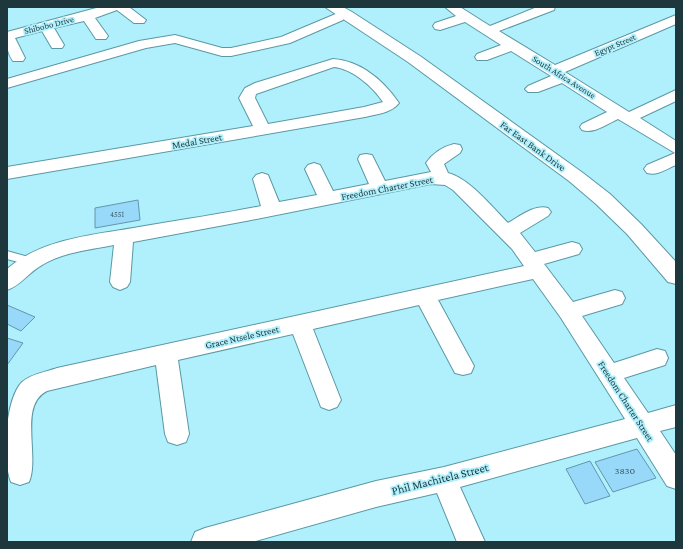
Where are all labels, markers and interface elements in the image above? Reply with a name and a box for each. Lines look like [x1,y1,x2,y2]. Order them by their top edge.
street label: Shibobo Drive [23,14,75,36]
street label: Egypt Street [593,31,638,58]
street label: South Africa Avenue [531,54,597,100]
street label: Far East Bank Drive [498,119,568,174]
street label: Medal Street [171,131,224,151]
street label: Freedom Charter Street [340,174,434,202]
house number: 4551 [110,210,124,219]
street label: Grace Ntsele Street [204,323,280,351]
street label: Freedom Charter Street [596,359,656,444]
street label: Phil Machitela Street [390,460,491,498]
house number: 3830 [615,465,636,476]

